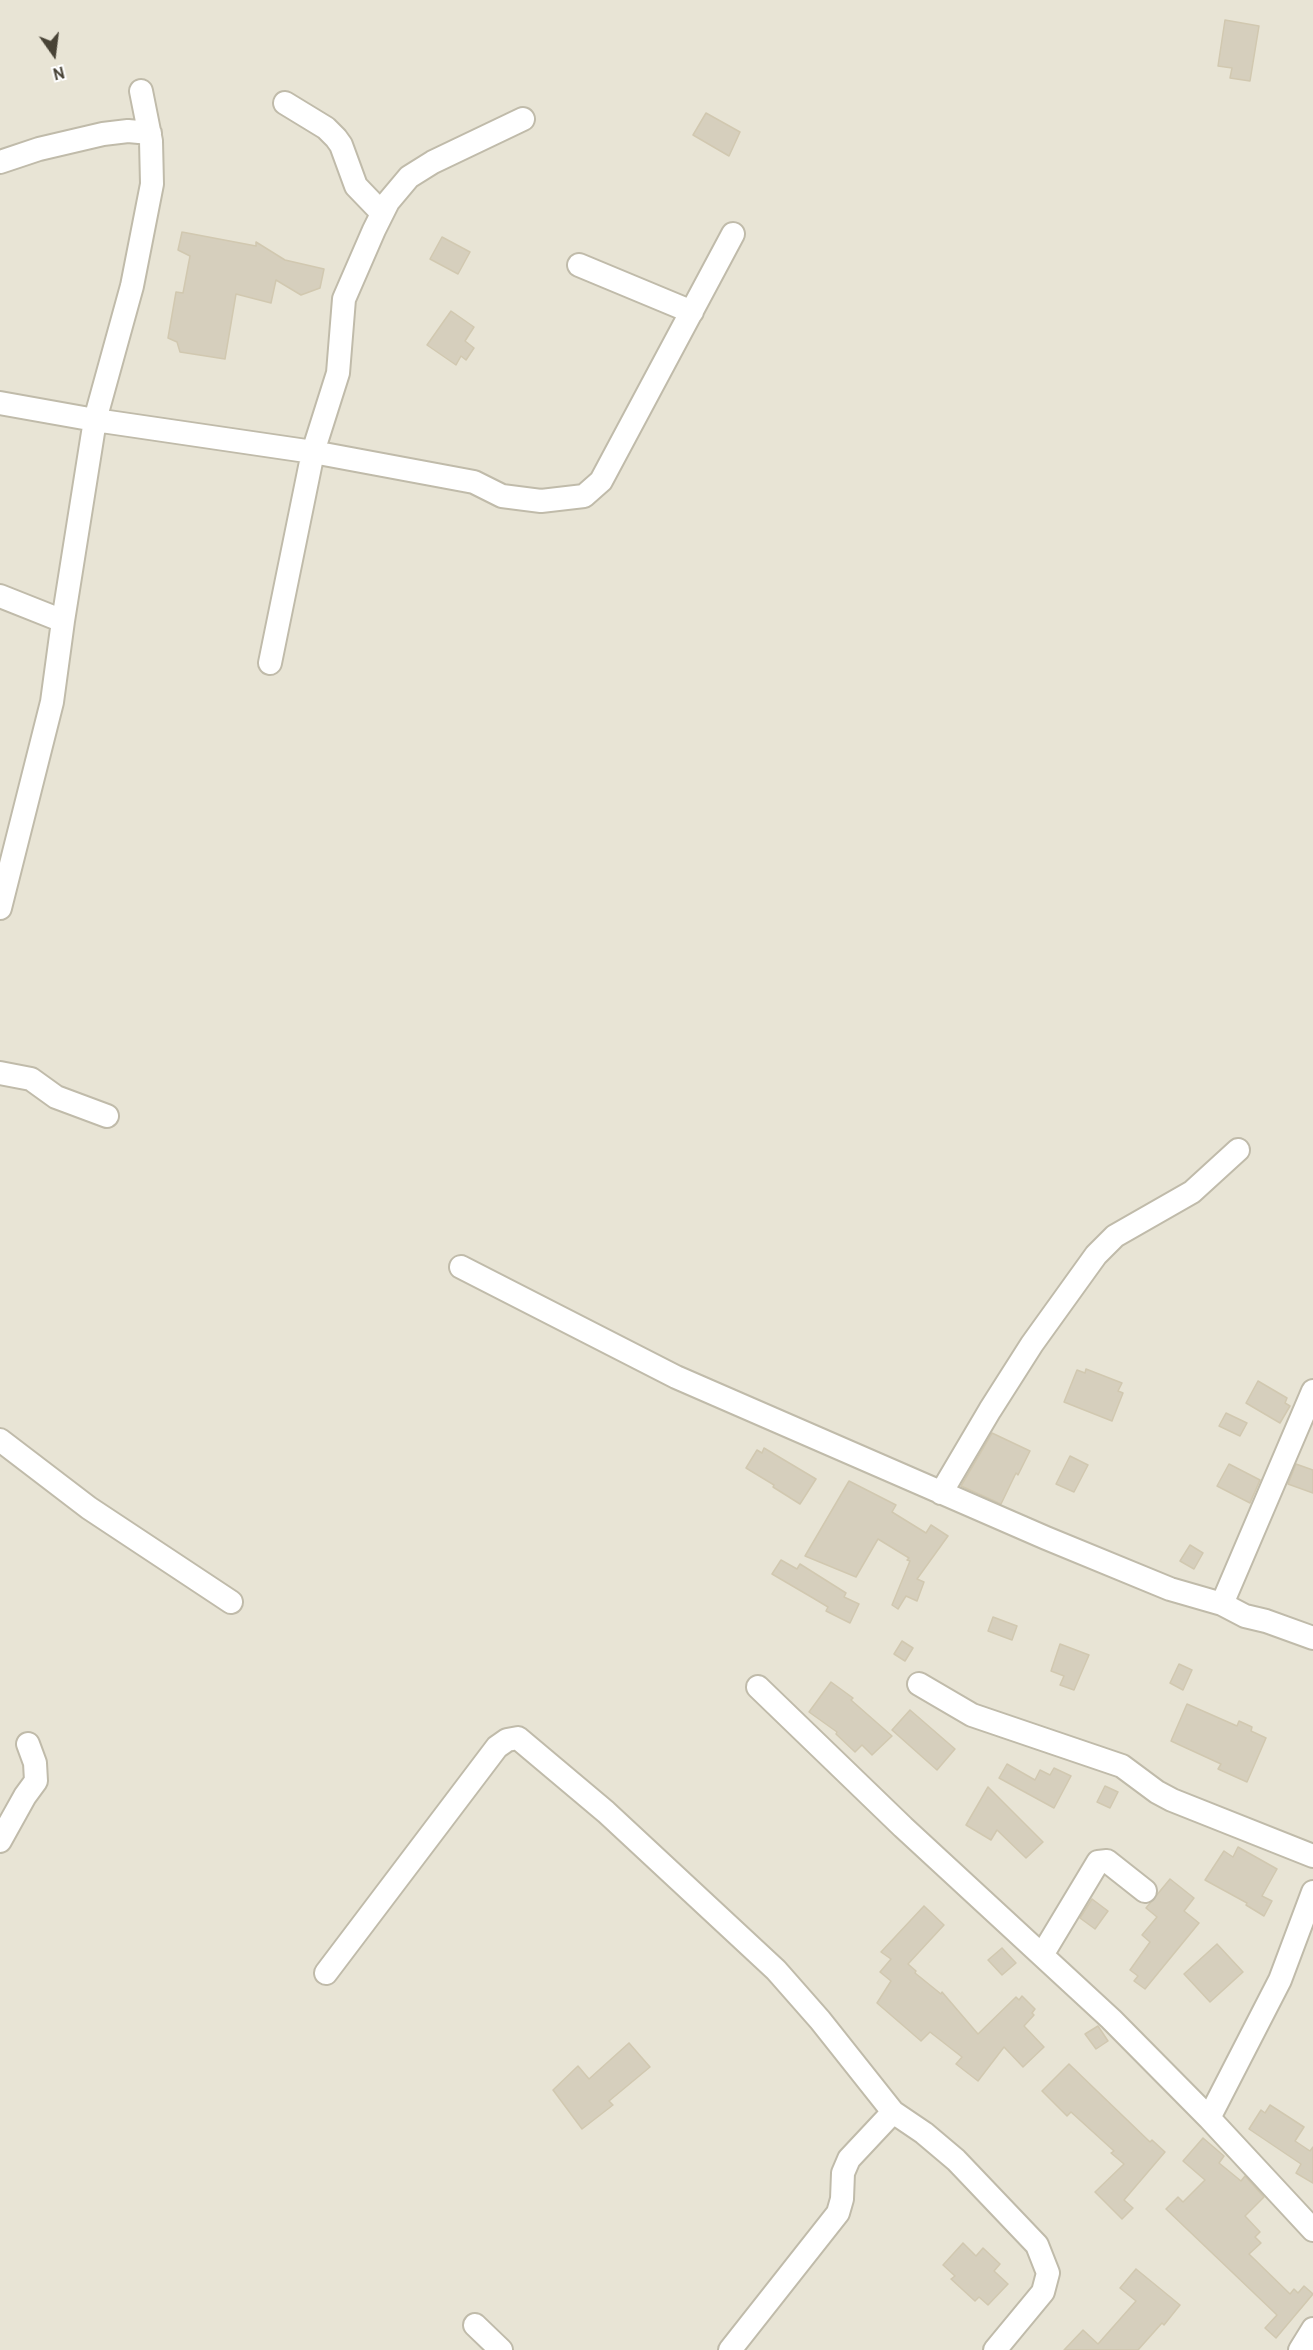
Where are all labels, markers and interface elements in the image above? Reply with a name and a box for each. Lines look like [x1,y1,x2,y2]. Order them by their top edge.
north arrow [24,24,84,84]
text: N [50,60,66,83]

